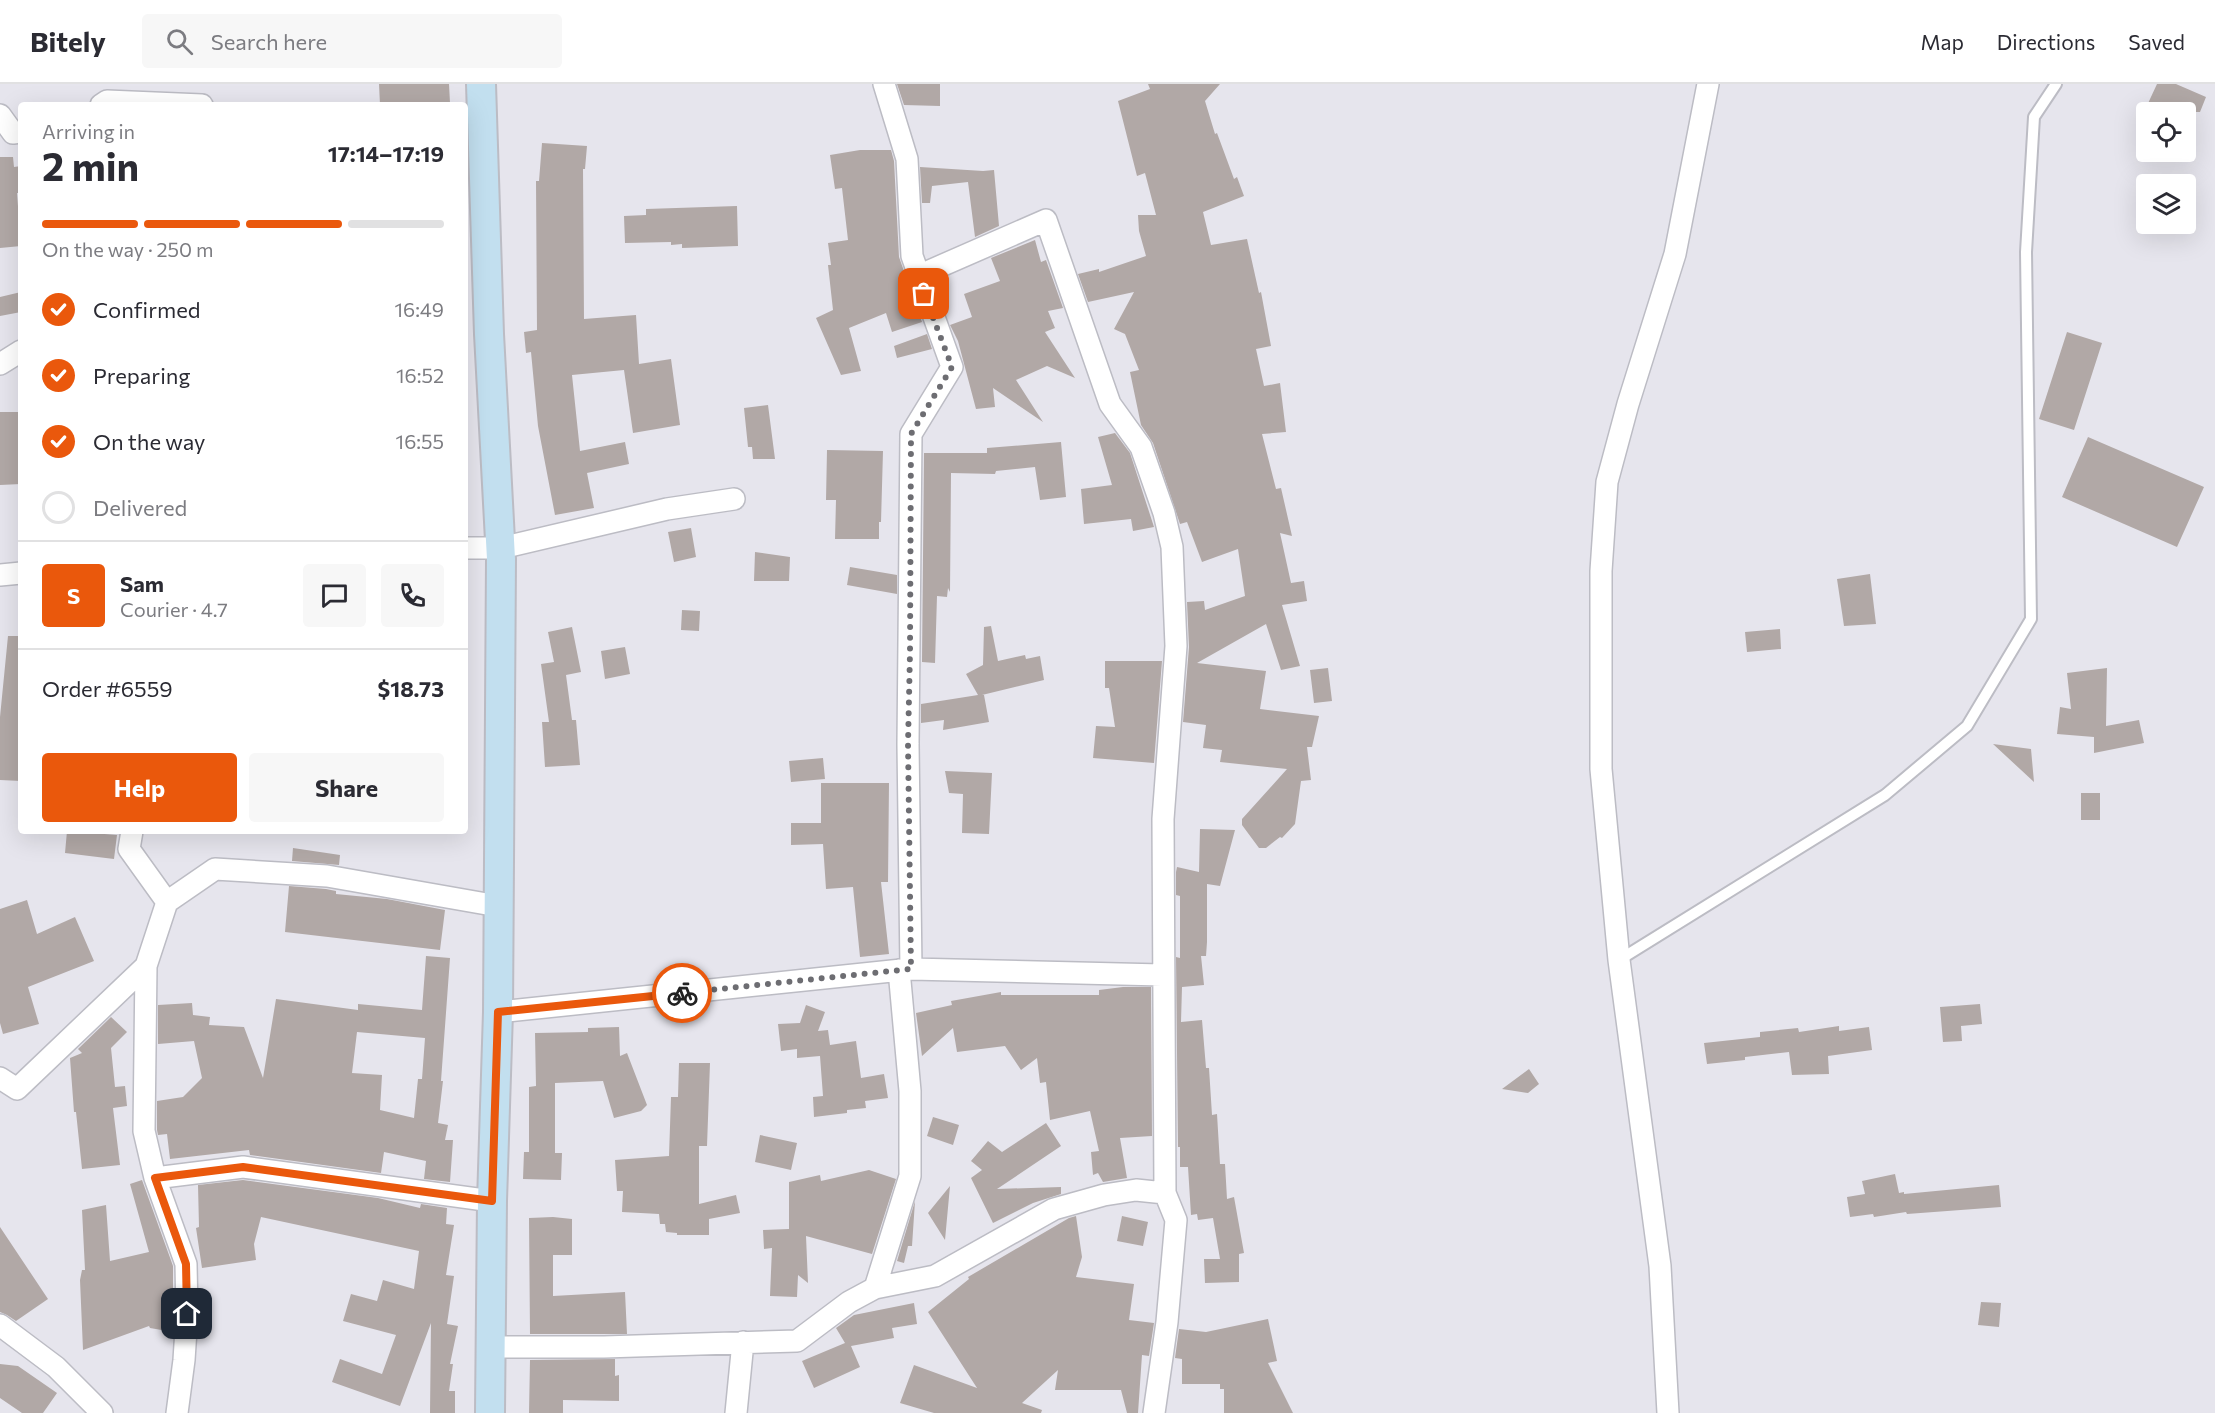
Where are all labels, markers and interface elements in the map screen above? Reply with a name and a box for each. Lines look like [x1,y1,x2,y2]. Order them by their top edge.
search box [142,14,562,68]
text: Bitely [30,24,106,58]
icon: search [163,25,196,58]
text: Search here [211,28,327,55]
text: Map [1921,29,1964,54]
text: Directions [1997,29,2095,54]
text: Saved [2128,29,2185,54]
map controls [2136,102,2196,234]
button: locate [2136,102,2196,162]
text: Arriving in [42,119,135,143]
text: 17:14–17:19 [328,140,444,167]
text: 2 min [42,141,139,189]
button: layers [2136,174,2196,234]
text: On the way · 250 m [42,237,213,261]
pin [898,268,949,319]
icon: bag [907,277,940,310]
icon: check [42,293,75,326]
text: Confirmed [93,296,200,323]
text: 16:49 [394,297,444,321]
icon: check [42,359,75,392]
text: Preparing [93,362,190,389]
text: 16:52 [396,363,444,387]
icon: check [42,425,75,458]
text: On the way [93,428,205,455]
text: 16:55 [396,429,444,453]
text: Delivered [93,494,187,521]
button: chat [303,564,366,627]
button: phone [381,564,444,627]
text: Sam [120,570,164,597]
text: S [67,582,80,609]
text: Courier · 4.7 [120,597,228,621]
text: Order #6559 [42,675,173,702]
text: $18.73 [378,675,444,702]
button: Help [42,753,237,822]
button: Share [249,753,444,822]
courier [652,963,712,1023]
icon: bike [666,977,699,1010]
pin [161,1288,212,1339]
icon: home [170,1297,203,1330]

